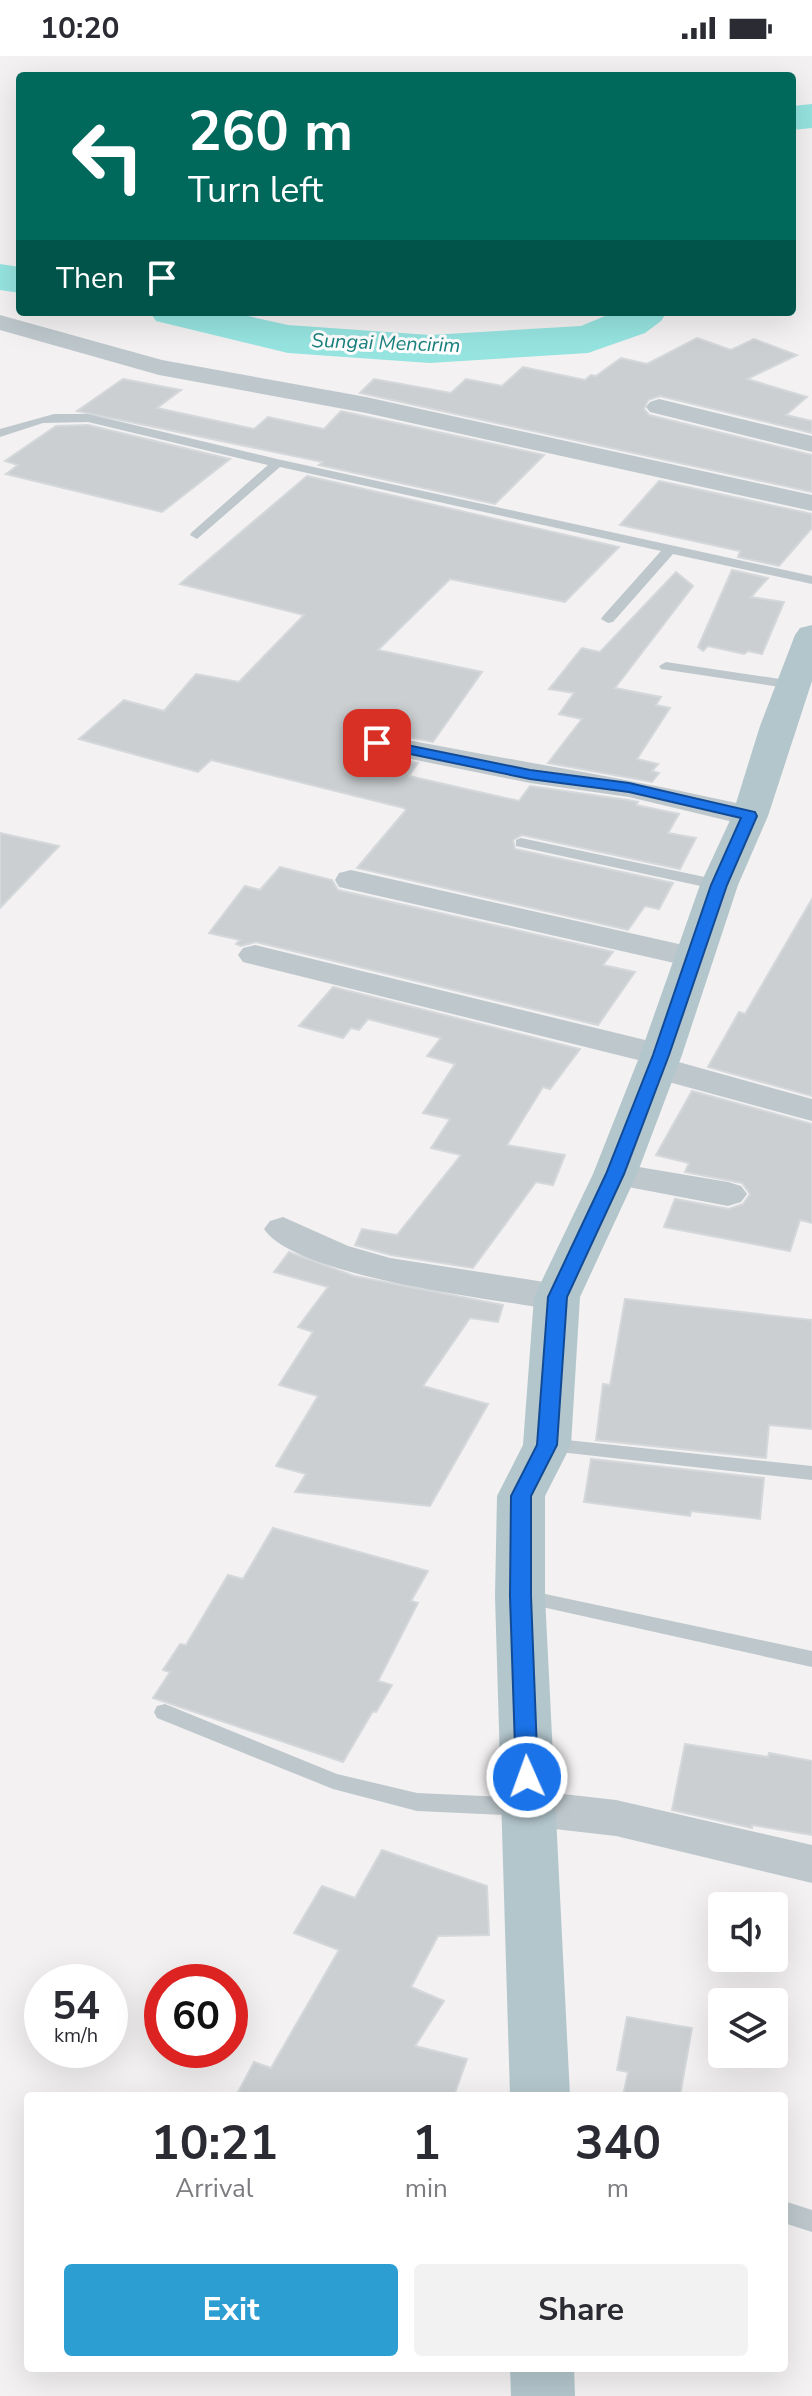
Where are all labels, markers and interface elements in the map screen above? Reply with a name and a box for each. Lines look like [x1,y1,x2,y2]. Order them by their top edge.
text: 10:20 [40,8,119,49]
text: 260 m [188,93,353,170]
icon: left [56,104,160,208]
text: Turn left [188,166,323,215]
icon: arrive [140,256,184,300]
text: Then [56,258,124,299]
water label: Sungai Mencirim [311,327,461,359]
pin [343,709,411,777]
icon: arrive [355,721,399,765]
position arrow [485,1735,569,1819]
map controls [708,1892,788,2068]
button: sound [708,1892,788,1972]
speed limit sign: 60 [144,1964,248,2068]
text: 54 [52,1979,100,2033]
button: layers [708,1988,788,2068]
text: km/h [54,2022,98,2049]
text: 10:21 [151,2110,278,2176]
text: 1 [412,2110,441,2176]
text: 340 [575,2110,661,2176]
text: Arrival [175,2171,254,2206]
text: min [405,2171,448,2206]
text: m [607,2171,629,2206]
button: Exit [64,2264,398,2356]
button: Share [414,2264,748,2356]

